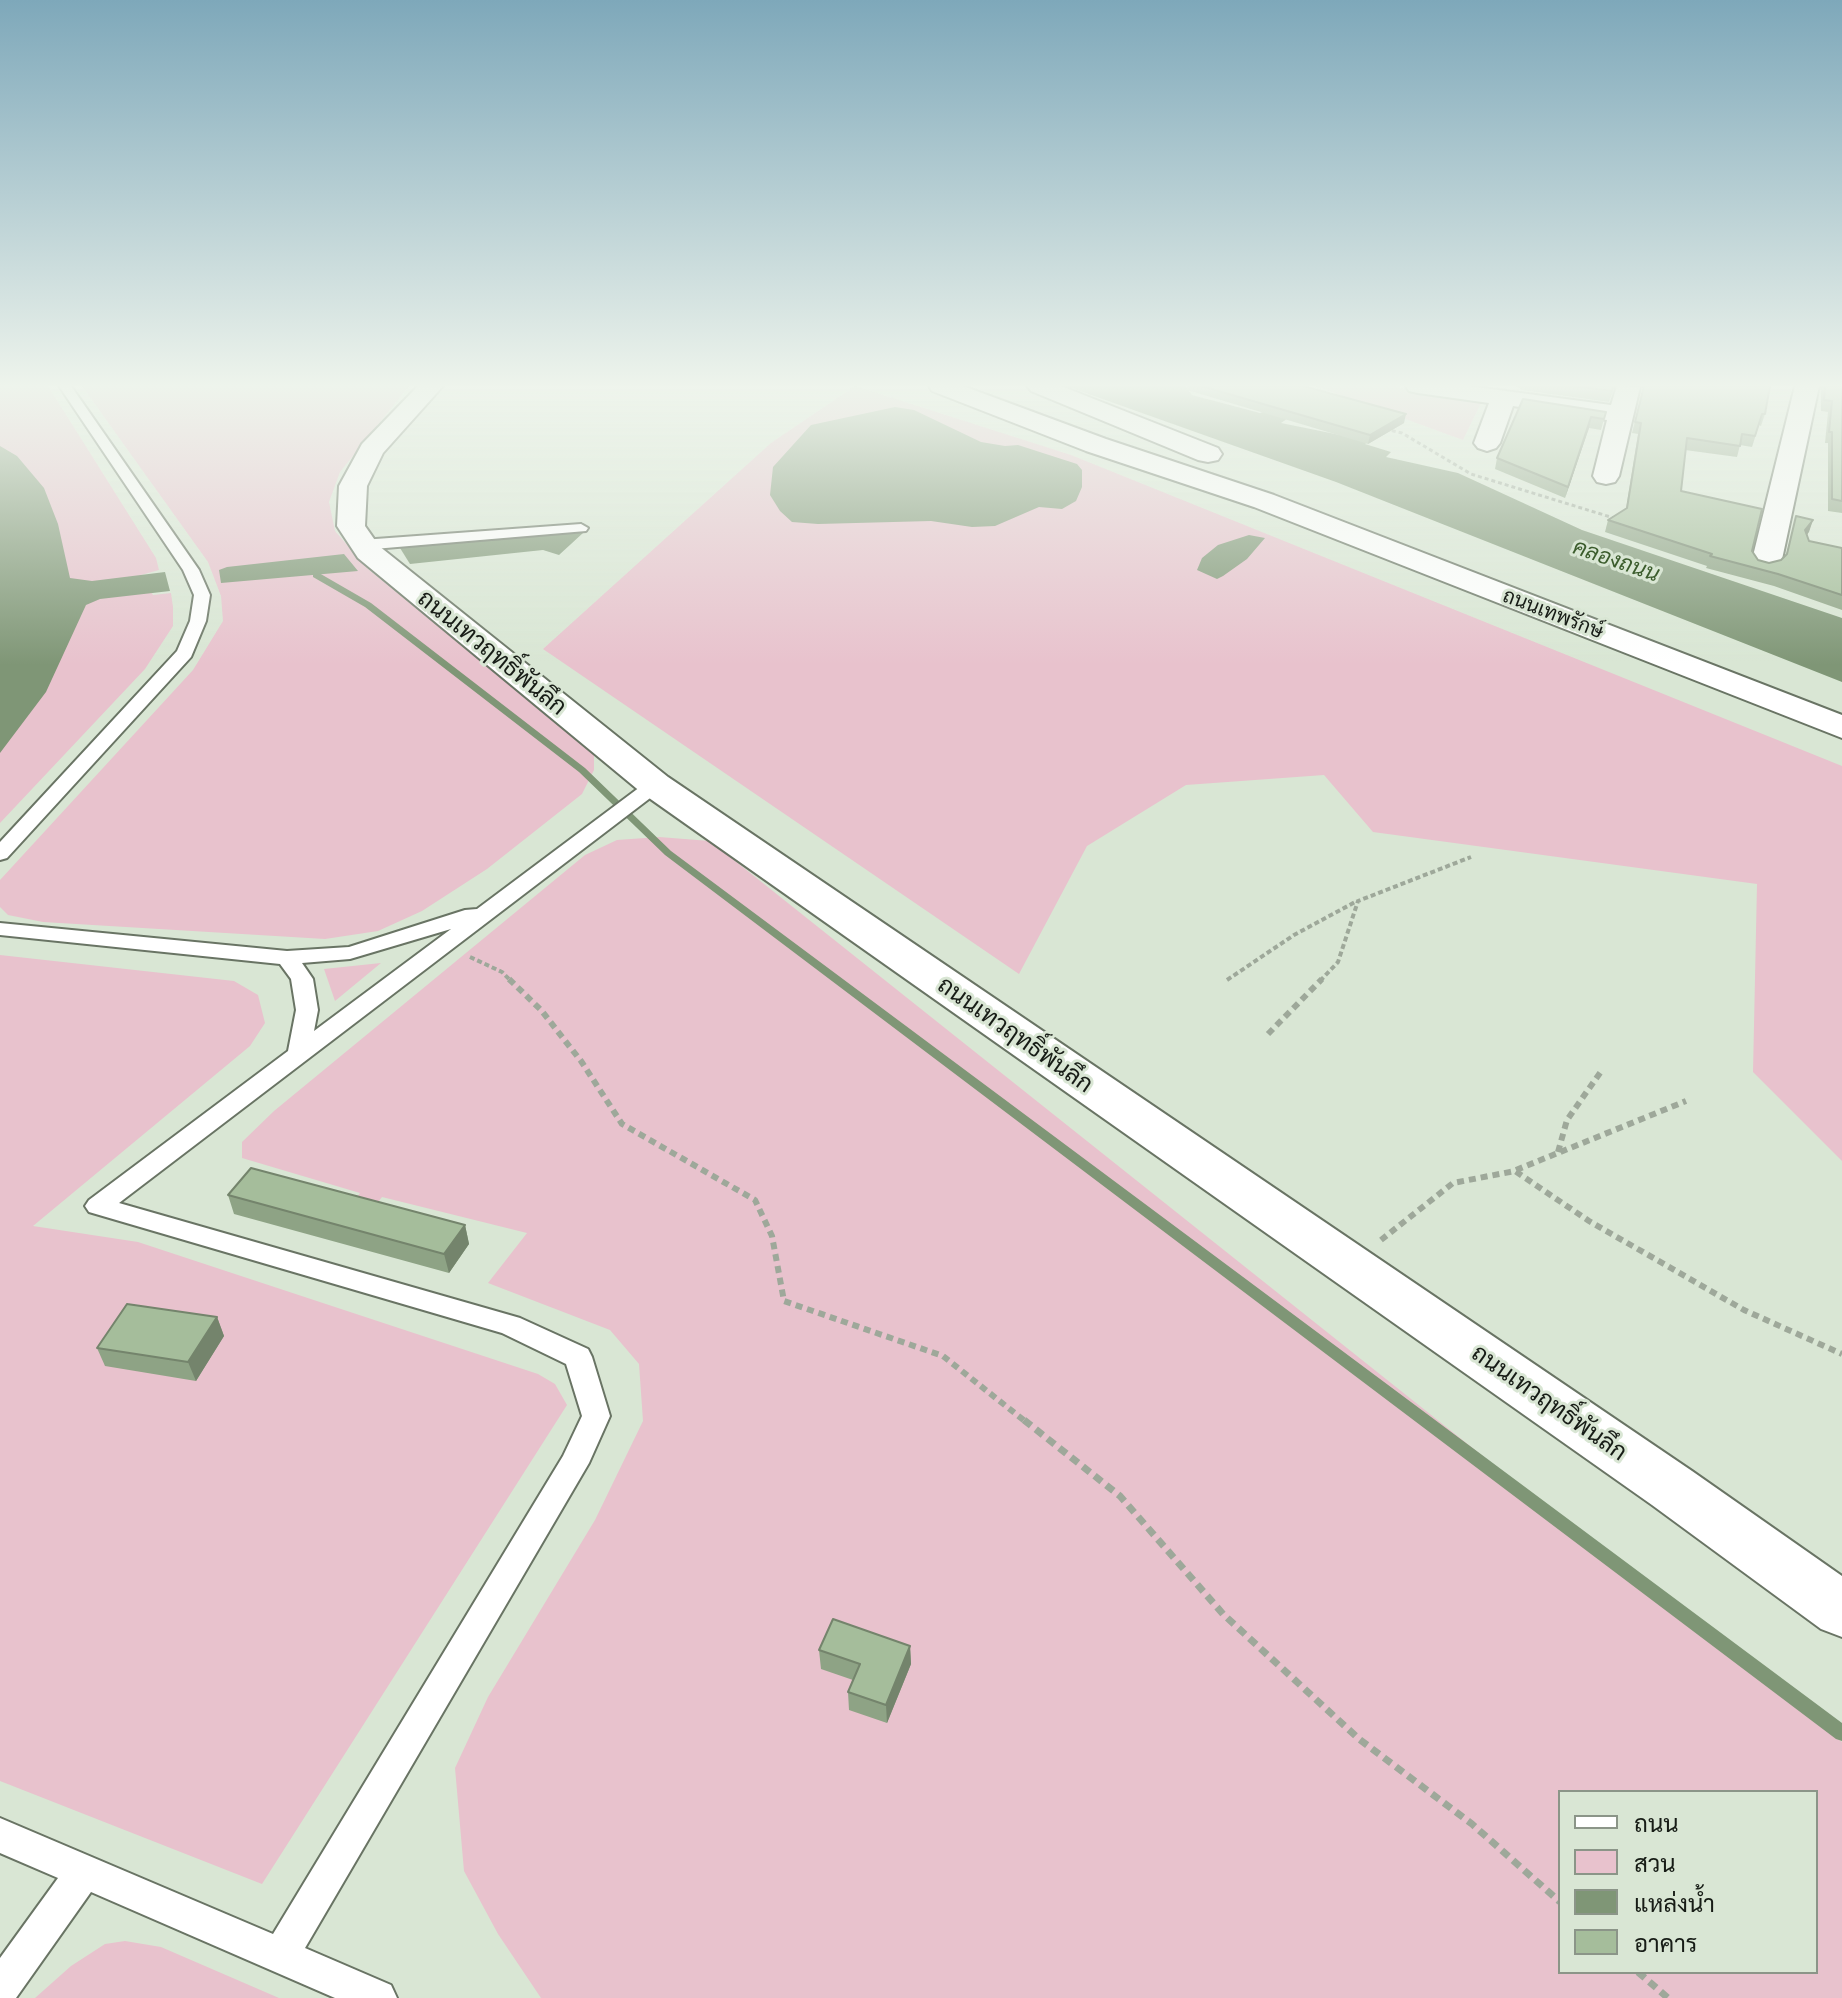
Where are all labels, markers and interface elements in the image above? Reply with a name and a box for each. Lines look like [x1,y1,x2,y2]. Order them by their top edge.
water label: คลองถนน [1569,534,1663,588]
street label: ถนนเทวฤทธิ์พันลึก [412,584,572,722]
street label: ถนนเทพรักษ์ [1499,584,1607,644]
street label: ถนนเทวฤทธิ์พันลึก [932,971,1098,1099]
street label: ถนนเทวฤทธิ์พันลึก [1466,1339,1632,1467]
legend [1558,1790,1818,1974]
text: ถนน [1634,1808,1679,1838]
text: สวน [1634,1848,1676,1878]
text: แหล่งน้ำ [1634,1888,1715,1918]
text: อาคาร [1634,1928,1697,1958]

